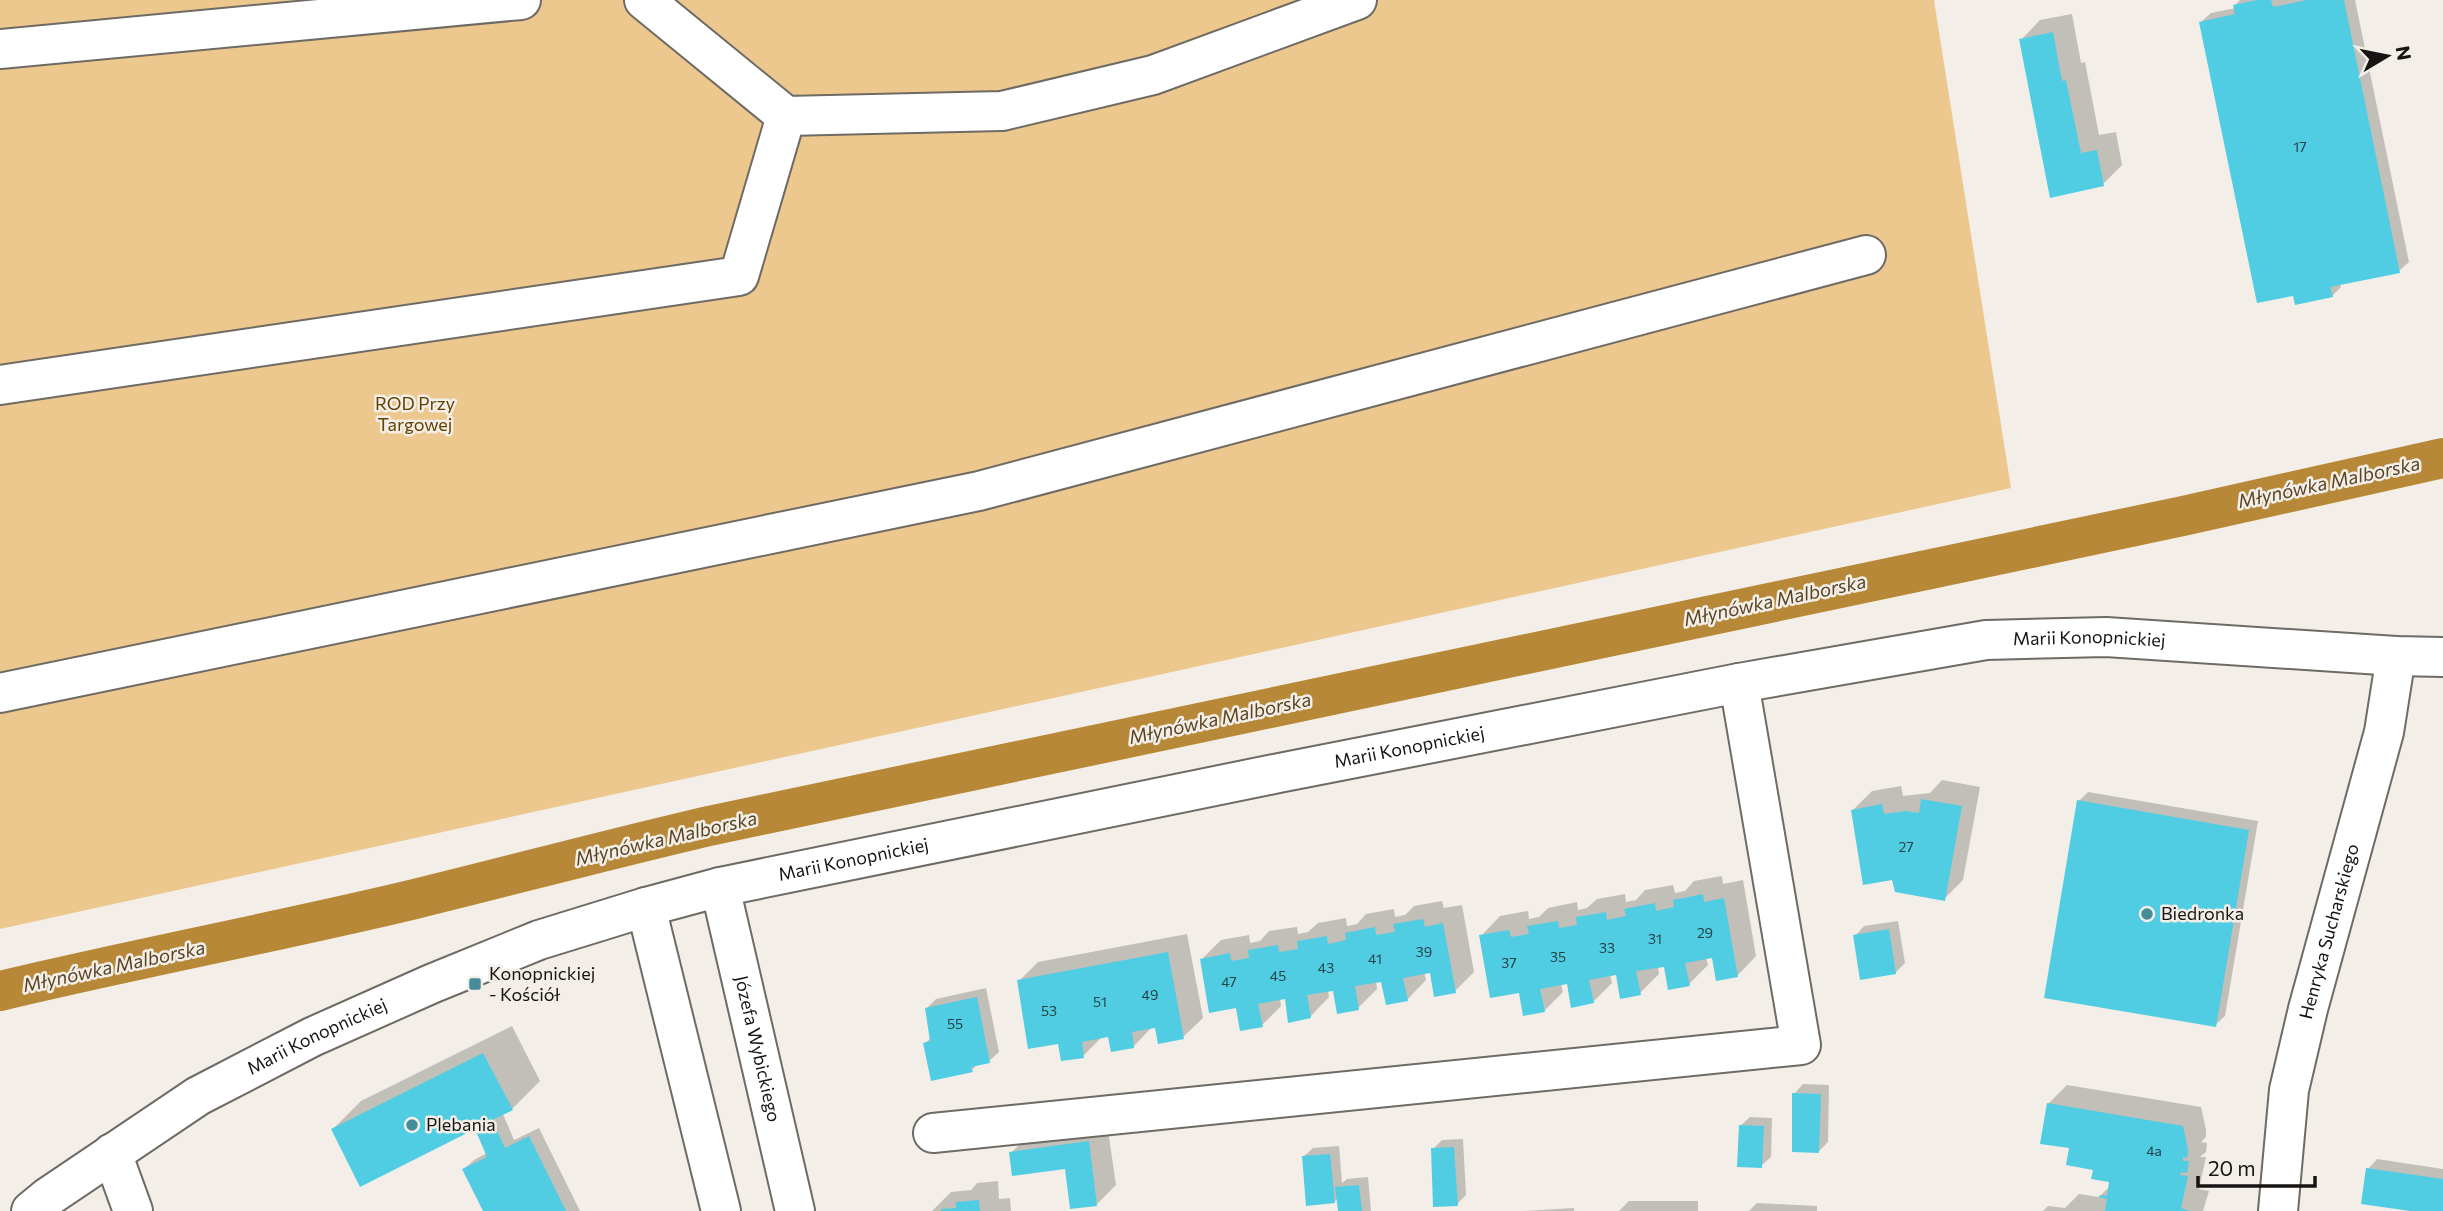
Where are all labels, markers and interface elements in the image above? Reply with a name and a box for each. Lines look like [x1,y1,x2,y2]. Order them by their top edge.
north arrow [2352,21,2422,91]
text: N [2392,44,2417,62]
house number: 17 [2293,138,2307,155]
park label: ROD Przy Targowej [375,392,455,435]
water label: Młynówka Malborska [2236,451,2422,512]
water label: Młynówka Malborska [1682,569,1868,630]
street label: Marii Konopnickiej [2013,625,2166,651]
water label: Młynówka Malborska [1127,687,1313,748]
street label: Marii Konopnickiej [1332,721,1486,772]
water label: Młynówka Malborska [573,805,759,870]
street label: Marii Konopnickiej [776,833,930,885]
house number: 27 [1898,838,1914,855]
street label: Henryka Sucharskiego [2294,841,2363,1021]
place label: Biedronka [2161,902,2244,924]
marker: Biedronka [2139,906,2155,922]
house number: 29 [1697,924,1713,941]
house number: 31 [1648,930,1662,947]
water label: Młynówka Malborska [21,935,207,996]
house number: 33 [1599,939,1615,956]
house number: 39 [1416,943,1432,960]
house number: 35 [1550,948,1566,965]
house number: 41 [1368,950,1382,967]
house number: 37 [1501,954,1517,971]
house number: 43 [1318,959,1334,976]
place label: Konopnickiej - Kościół [489,962,595,1005]
house number: 45 [1270,967,1286,984]
street label: Józefa Wybickiego [731,973,786,1124]
house number: 47 [1221,973,1237,990]
marker: Konopnickiej - Kościół [467,976,483,992]
house number: 49 [1142,986,1158,1003]
street label: Marii Konopnickiej [243,993,390,1079]
house number: 51 [1093,993,1107,1010]
house number: 53 [1041,1002,1057,1019]
house number: 55 [947,1015,963,1032]
place label: Plebania [426,1113,496,1135]
marker: Plebania [404,1117,420,1133]
house number: 4a [2146,1142,2162,1159]
scale bar [2198,1144,2315,1188]
text: 20 m [2208,1155,2256,1180]

